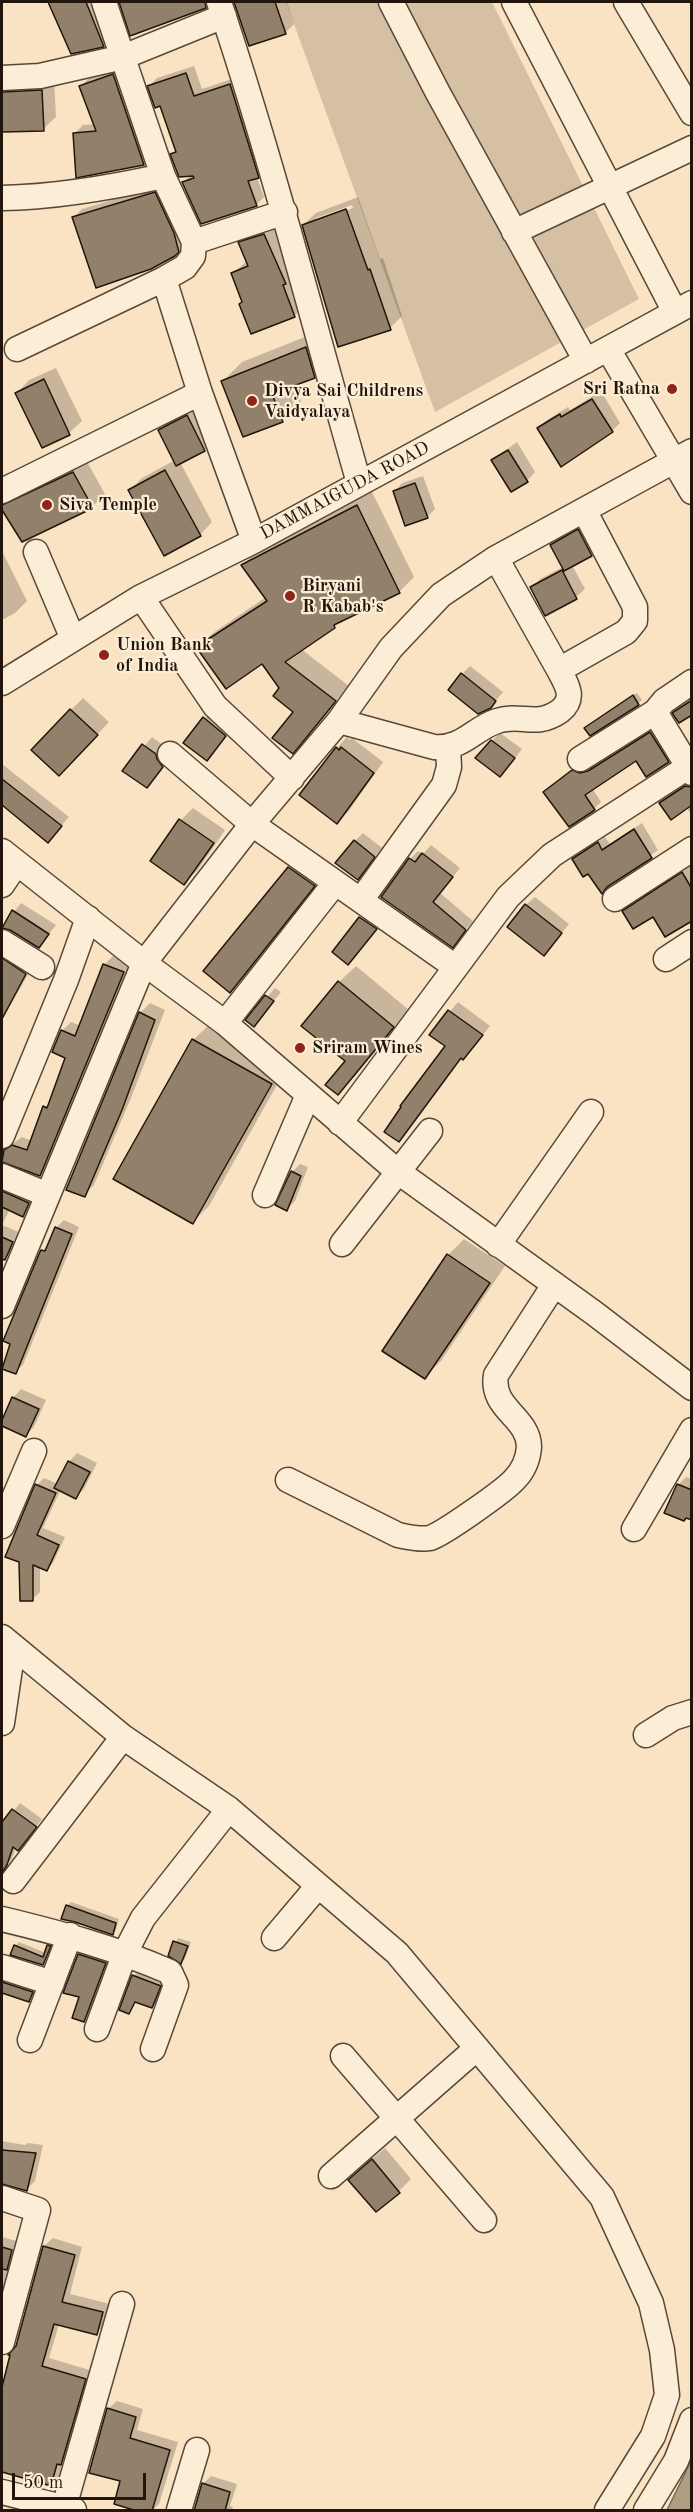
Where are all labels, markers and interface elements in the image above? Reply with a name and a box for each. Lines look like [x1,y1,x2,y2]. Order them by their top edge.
place label: Sri Ratna [583,378,660,400]
place label: Divya Sai Childrens Vaidyalaya [264,380,423,422]
marker: Sri Ratna [665,382,679,396]
marker: Divya Sai Childrens Vaidyalaya [245,394,259,408]
street label: DAMMAIGUDA ROAD [257,437,433,545]
place label: Siva Temple [59,494,157,516]
marker: Siva Temple [40,498,54,512]
place label: Biryani R Kabab's [302,575,383,618]
marker: Biryani R Kabab's [283,589,297,603]
place label: Union Bank of India [116,634,212,676]
marker: Union Bank of India [97,648,111,662]
place label: Sriram Wines [312,1037,422,1059]
marker: Sriram Wines [293,1041,307,1055]
scale bar [15,2461,148,2499]
text: 50 m [23,2474,63,2492]

